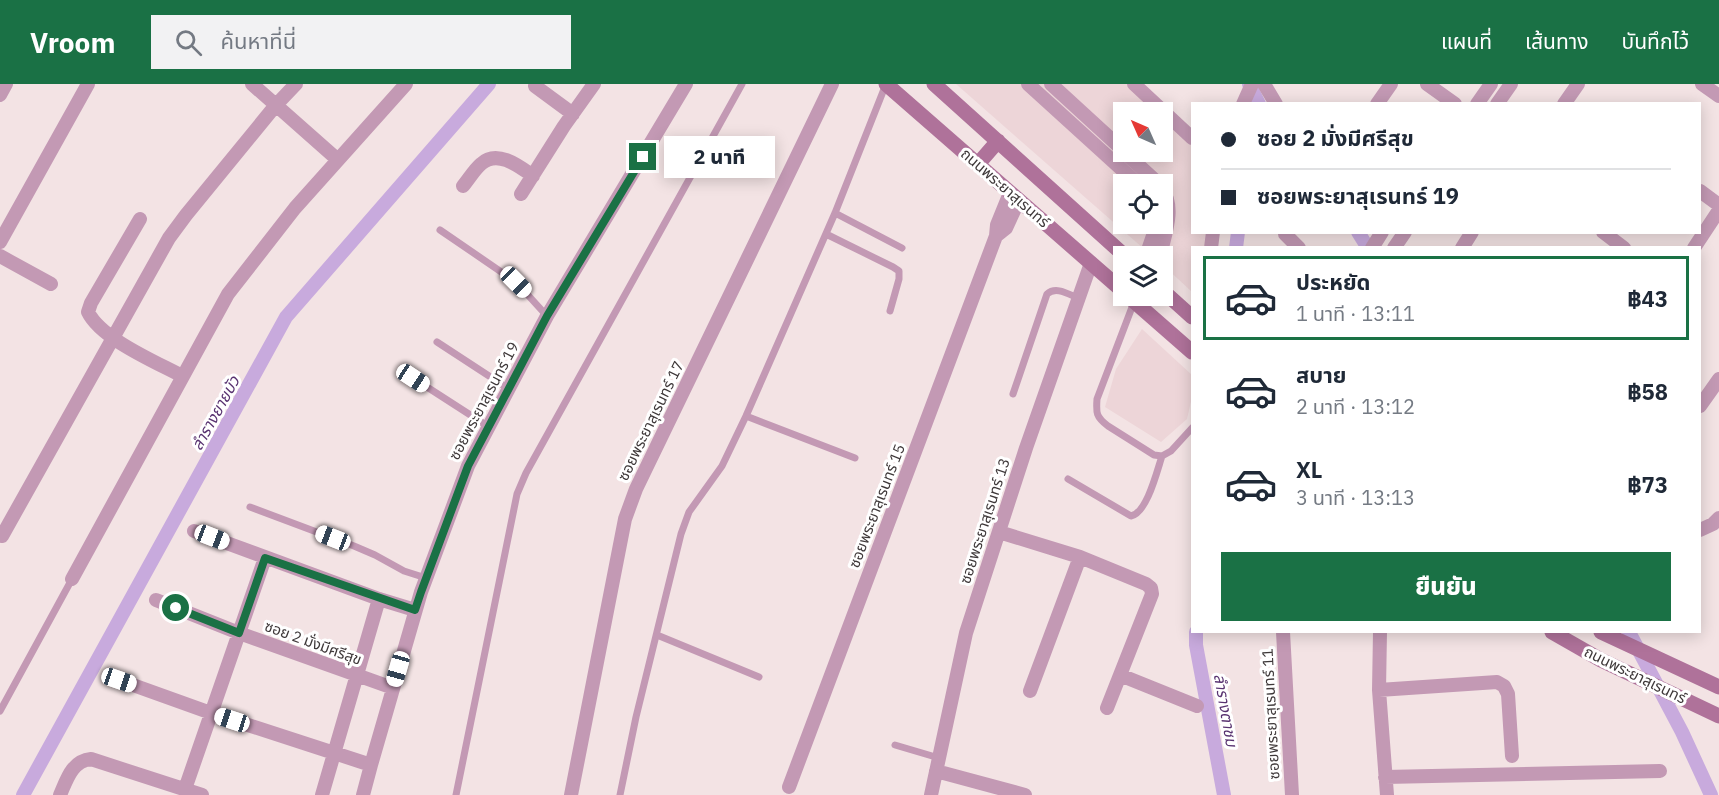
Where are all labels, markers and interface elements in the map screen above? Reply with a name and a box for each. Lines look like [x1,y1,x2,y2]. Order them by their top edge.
search box [151,15,571,69]
text: Vroom [30,24,115,61]
icon: search [172,26,205,59]
text: ค้นหาที่นี่ [220,26,296,55]
text: แผนที่ [1441,27,1492,55]
text: เส้นทาง [1525,27,1589,55]
text: บันทึกไว้ [1622,27,1689,55]
north arrow [1113,102,1173,162]
map controls [1113,102,1173,306]
text: ซอย 2 มั่งมีศรีสุข [1257,123,1414,152]
callout: 2 นาที [664,136,775,178]
route end [629,143,656,170]
text: 2 นาที [694,143,745,170]
street label: ถนนพระยาสุเรนทร์ [957,144,1054,232]
button: locate [1113,174,1173,234]
text: ซอยพระยาสุเรนทร์ 19 [1257,181,1459,210]
button: layers [1113,246,1173,306]
car [497,263,535,301]
text: ประหยัด [1296,267,1371,296]
icon: car [1224,271,1278,325]
text: ฿43 [1627,284,1668,313]
text: 1 นาที · 13:11 [1296,300,1415,327]
street label: ซอยพระยาสุเรนทร์ 19 [444,338,523,463]
street label: ซอยพระยาสุเรนทร์ 17 [613,358,688,484]
text: สบาย [1296,360,1346,389]
car [393,361,433,395]
icon: car [1224,364,1278,418]
water label: ลำรางยายบัว [186,371,244,454]
text: ฿58 [1627,377,1668,406]
text: 2 นาที · 13:12 [1296,393,1415,420]
street label: ซอยพระยาสุเรนทร์ 15 [844,441,909,570]
text: XL [1296,455,1322,484]
street label: ซอยพระยาสุเรนทร์ 13 [955,456,1014,586]
icon: car [1224,457,1278,511]
text: ฿73 [1627,470,1668,499]
text: 3 นาที · 13:13 [1296,484,1415,511]
car [192,522,232,552]
car [313,523,353,553]
button: ยืนยัน [1221,552,1671,621]
route start [162,594,189,621]
street label: ซอย 2 มั่งมีศรีสุข [262,616,364,669]
street label: ถนนพระยาสุเรนทร์ [1581,642,1690,708]
street label: ซอยพระยาสุเรนทร์ 11 [1258,648,1283,780]
car [384,649,412,689]
car [99,666,139,694]
water label: ลำรางตาชม [1210,672,1242,749]
car [212,706,252,734]

